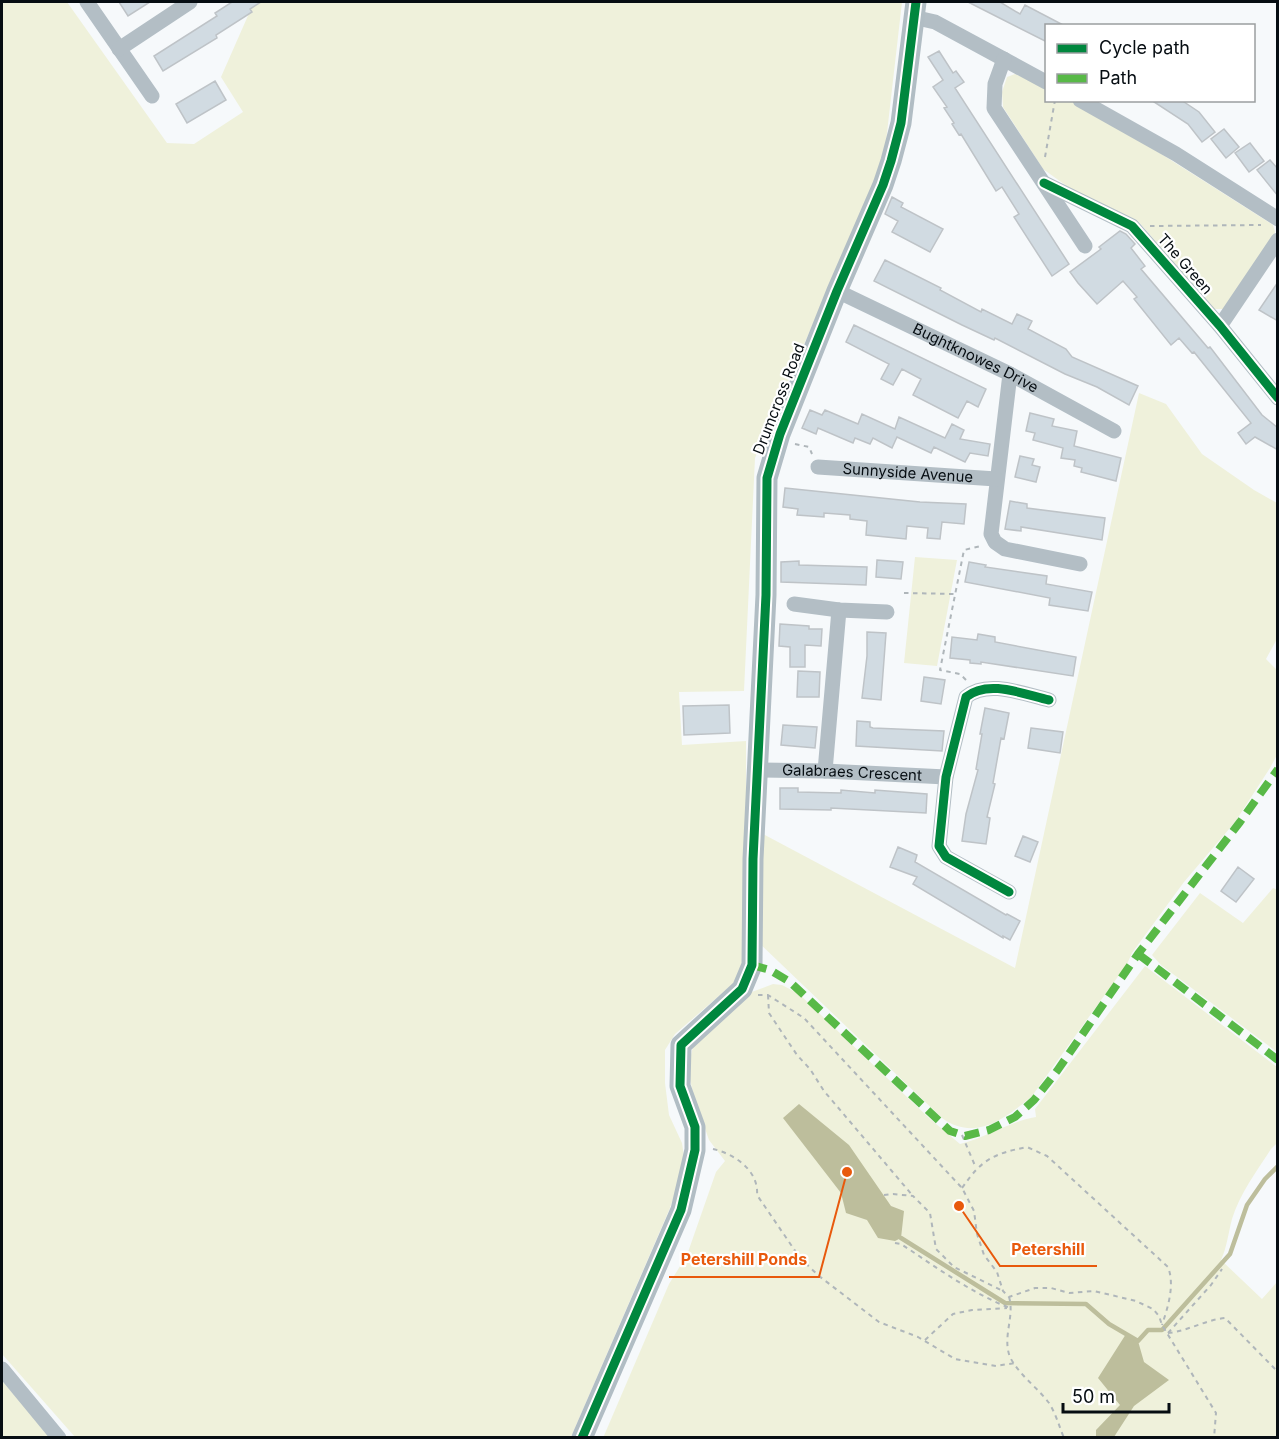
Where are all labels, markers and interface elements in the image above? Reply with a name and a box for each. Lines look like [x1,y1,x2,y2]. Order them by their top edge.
legend [1045,24,1255,102]
text: Cycle path [1099,37,1190,58]
text: Path [1099,67,1137,88]
street label: The Green [1154,229,1217,298]
street label: Bughtknowes Drive [910,319,1042,397]
street label: Drumcross Road [749,340,808,457]
street label: Sunnyside Avenue [842,459,974,486]
street label: Galabraes Crescent [782,760,922,785]
callout: Petershill [1000,1232,1097,1266]
text: Petershill [1011,1239,1085,1259]
callout: Petershill Ponds [669,1243,819,1277]
text: Petershill Ponds [681,1249,807,1269]
scale bar [1063,1376,1170,1414]
text: 50 m [1072,1386,1115,1407]

